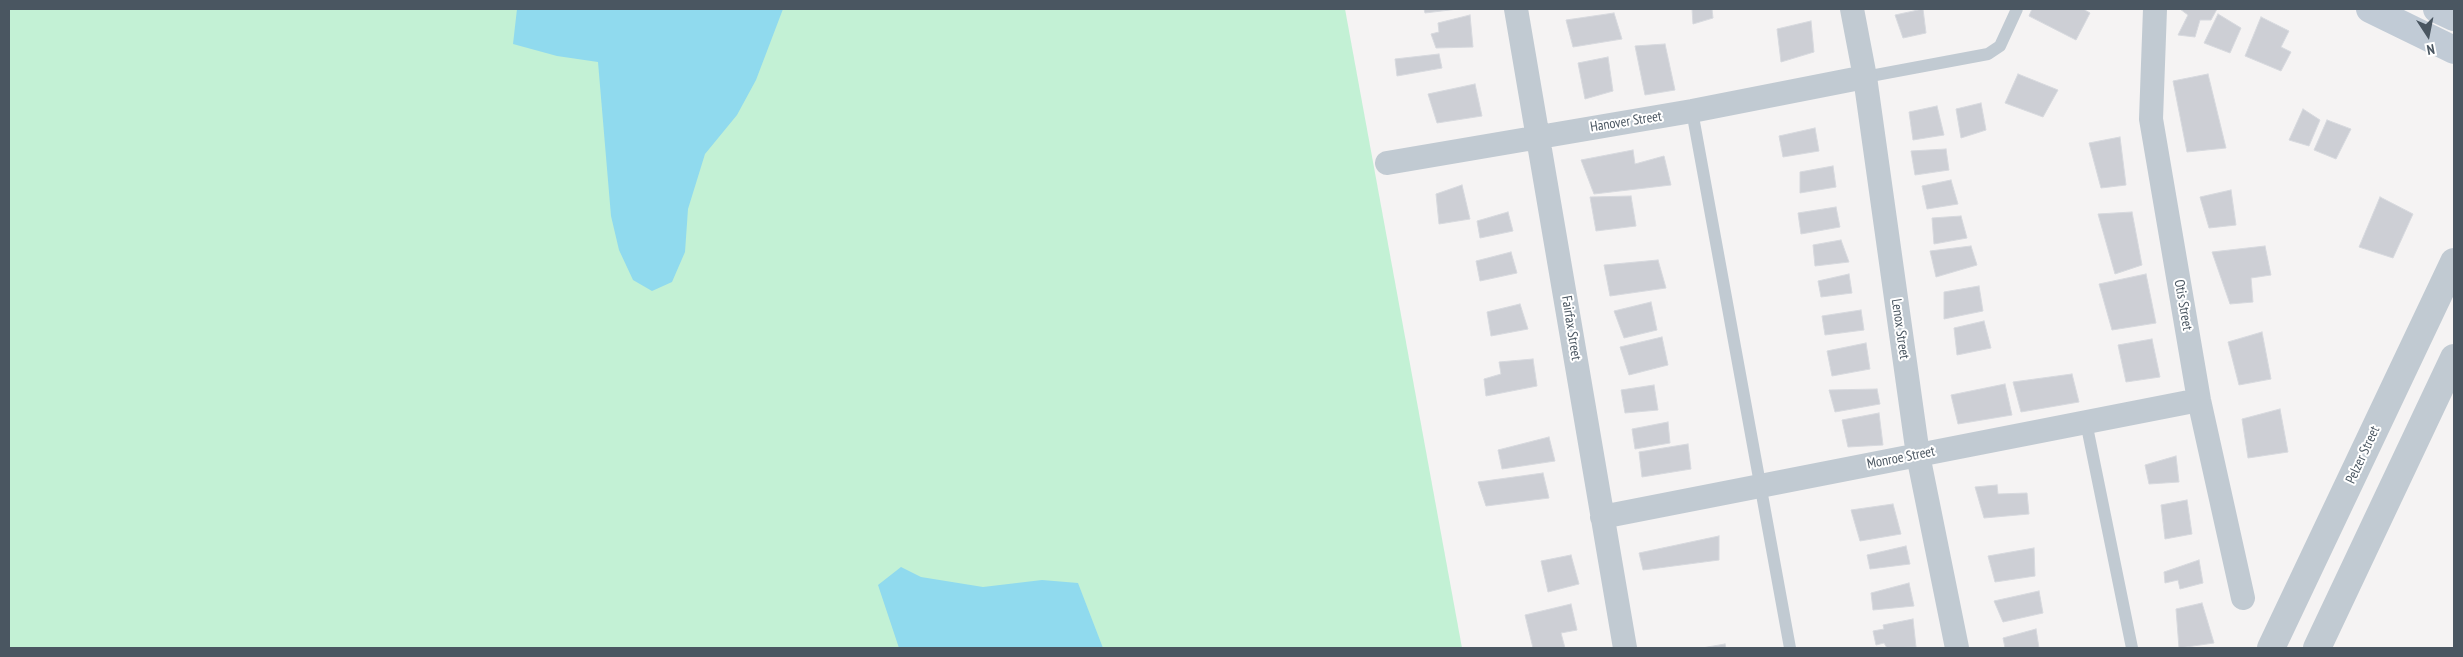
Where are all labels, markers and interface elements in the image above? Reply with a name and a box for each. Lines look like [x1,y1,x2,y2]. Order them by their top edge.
north arrow [2403,10,2453,60]
text: N [2425,40,2436,59]
street label: Hanover Street [1589,108,1663,136]
street label: Otis Street [2170,278,2196,332]
street label: Fairfax Street [1558,295,1584,361]
street label: Lenox Street [1887,298,1913,360]
street label: Pelzer Street [2342,424,2384,486]
street label: Monroe Street [1866,443,1936,473]

